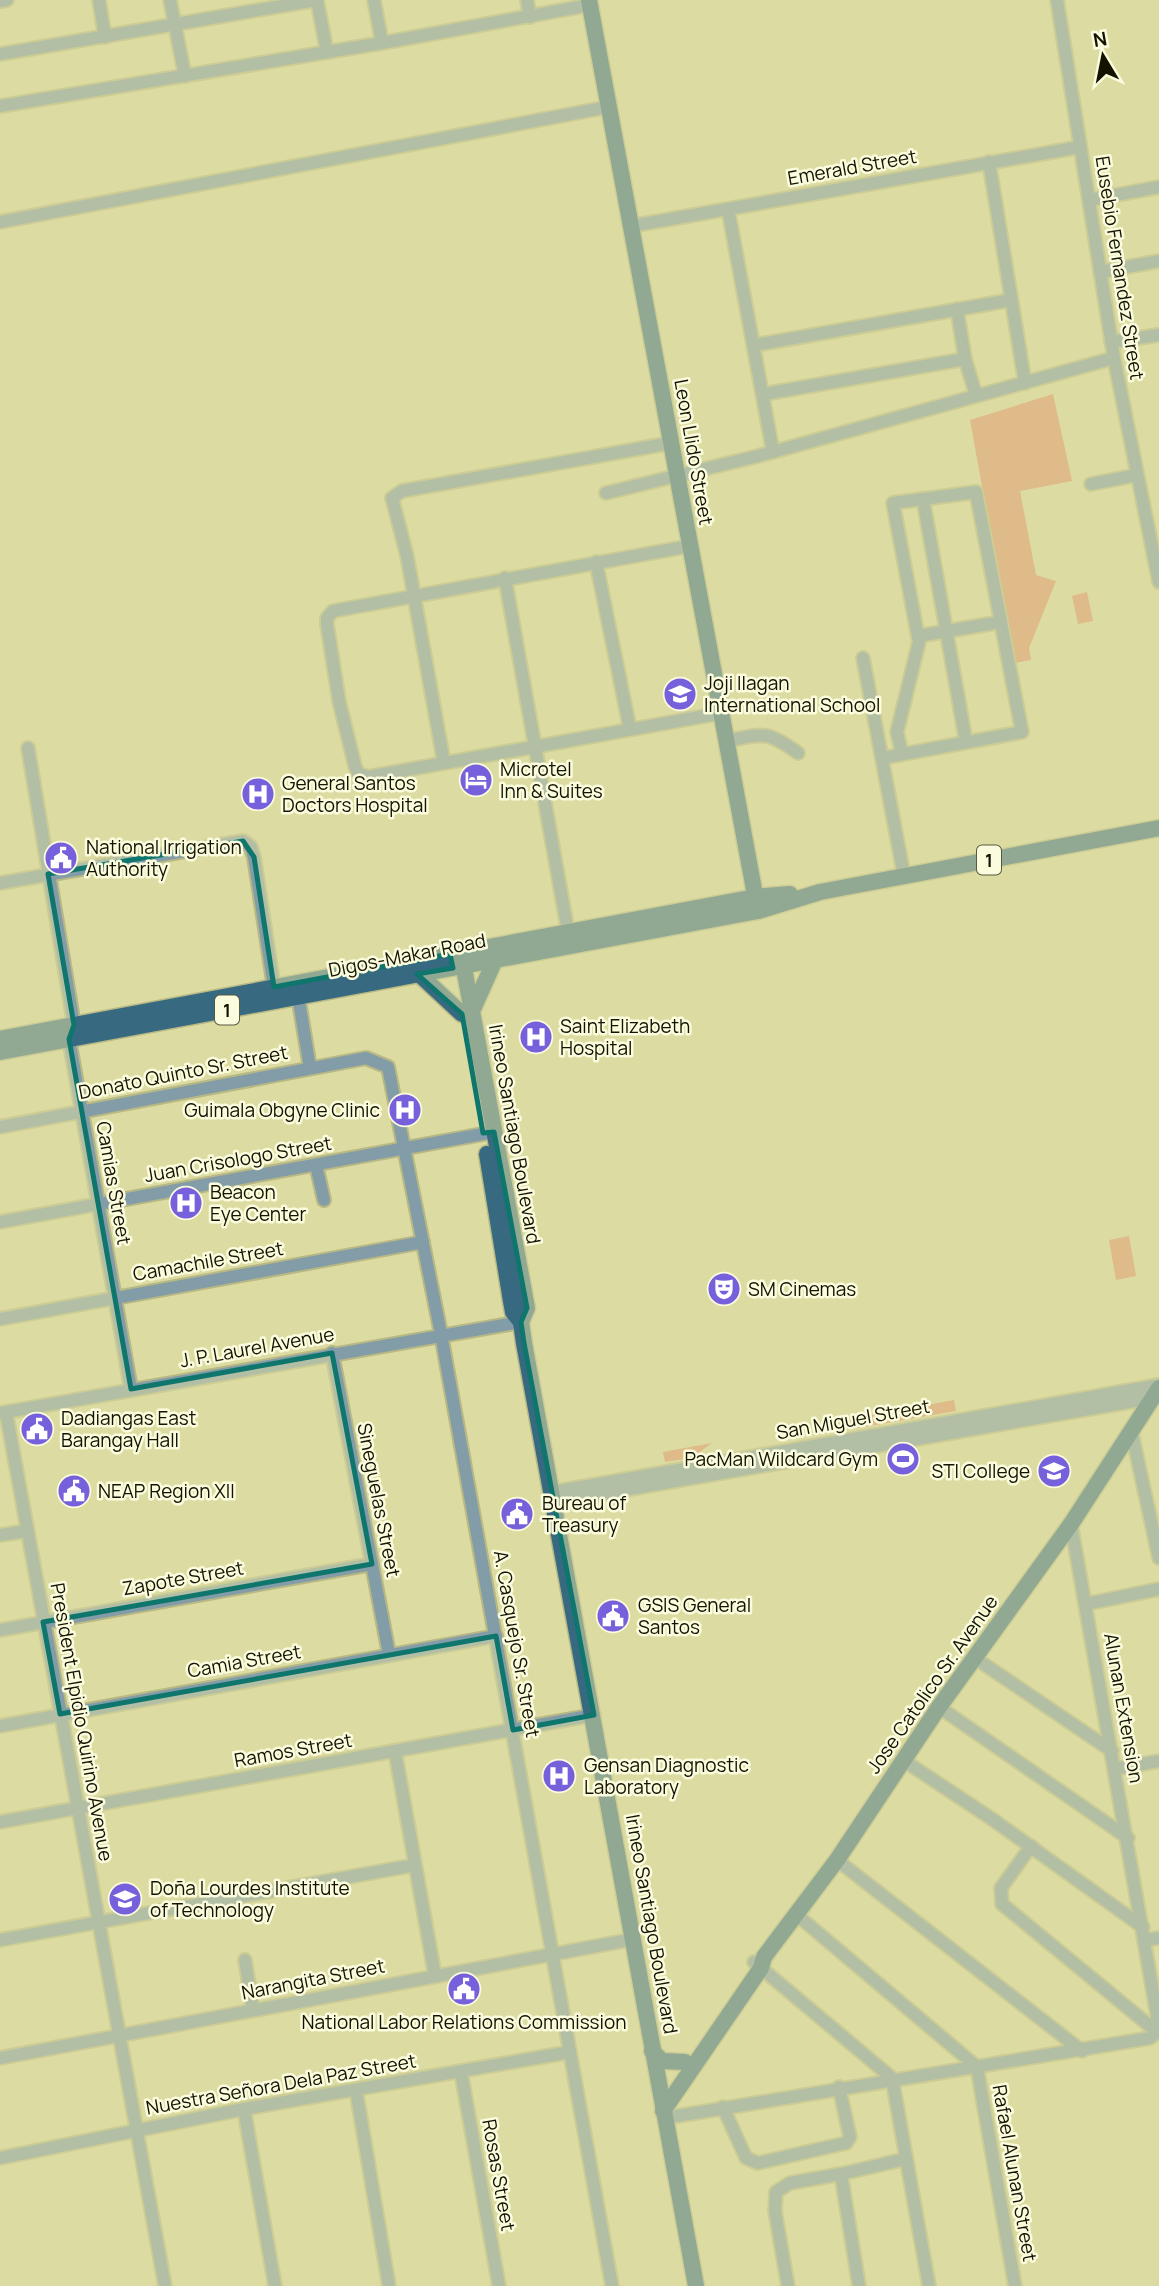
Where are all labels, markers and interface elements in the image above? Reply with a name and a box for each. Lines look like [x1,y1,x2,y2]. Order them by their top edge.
north arrow [1068,21,1138,91]
text: N [1091,25,1109,53]
street label: Emerald Street [786,143,918,191]
street label: Eusebio Fernandez Street [1089,154,1151,382]
street label: Leon Llido Street [668,377,720,527]
place label: Joji Ilagan International School [704,670,881,718]
school or university icon: Joji Ilagan International School [661,675,699,713]
place label: Microtel Inn & Suites [500,756,603,804]
hotel icon: Microtel Inn & Suites [457,761,495,799]
place label: General Santos Doctors Hospital [282,770,428,818]
hospital icon: General Santos Doctors Hospital [239,775,277,813]
place label: National Irrigation Authority [86,834,242,882]
public building icon: National Irrigation Authority [42,839,80,877]
road number: 1 [977,846,1001,874]
street label: Digos-Makar Road [326,927,488,983]
road number: 1 [215,995,239,1024]
place label: Saint Elizabeth Hospital [560,1013,690,1061]
hospital icon: Saint Elizabeth Hospital [517,1018,555,1056]
street label: Irineo Santiago Boulevard [483,1022,547,1246]
street label: Donato Quinto Sr. Street [76,1039,290,1105]
hospital icon: Guimala Obgyne Clinic [386,1091,424,1129]
place label: Guimala Obgyne Clinic [184,1097,380,1123]
street label: Camias Street [90,1119,138,1247]
street label: Juan Crisologo Street [142,1130,334,1188]
place label: Beacon Eye Center [210,1179,306,1227]
hospital icon: Beacon Eye Center [167,1184,205,1222]
street label: Camachile Street [131,1235,285,1287]
theatre icon: SM Cinemas [705,1270,743,1308]
place label: SM Cinemas [748,1276,856,1302]
street label: J. P. Laurel Avenue [178,1321,336,1373]
street label: San Miguel Street [774,1393,932,1445]
place label: Dadiangas East Barangay Hall [61,1405,196,1453]
public building icon: Dadiangas East Barangay Hall [18,1410,56,1448]
street label: Sineguelas Street [351,1421,407,1579]
sports icon: PacMan Wildcard Gym [884,1440,922,1478]
place label: PacMan Wildcard Gym [685,1446,878,1472]
school or university icon: STI College [1035,1452,1073,1490]
place label: STI College [932,1458,1030,1484]
public building icon: NEAP Region XII [55,1472,93,1510]
place label: NEAP Region XII [98,1478,235,1504]
place label: Bureau of Treasury [542,1490,626,1538]
public building icon: Bureau of Treasury [498,1495,536,1533]
street label: A. Casquejo Sr. Street [488,1548,546,1740]
street label: Zapote Street [120,1555,246,1601]
street label: President Elpidio Quirino Avenue [45,1581,119,1863]
street label: Jose Catolico Sr. Avenue [860,1590,1004,1778]
place label: GSIS General Santos [638,1592,751,1640]
public building icon: GSIS General Santos [594,1597,632,1635]
street label: Alunan Extension [1098,1631,1150,1785]
street label: Camia Street [185,1638,303,1684]
street label: Ramos Street [232,1727,354,1773]
place label: Gensan Diagnostic Laboratory [584,1752,749,1800]
hospital icon: Gensan Diagnostic Laboratory [540,1757,578,1795]
street label: Irineo Santiago Boulevard [620,1812,684,2036]
place label: Doña Lourdes Institute of Technology [150,1875,350,1923]
school or university icon: Doña Lourdes Institute of Technology [106,1880,144,1918]
street label: Narangita Street [239,1952,387,2006]
public building icon: National Labor Relations Commission [445,1970,483,2008]
place label: National Labor Relations Commission [301,2009,627,2035]
street label: Nuestra Señora Dela Paz Street [144,2047,418,2121]
street label: Rafael Alunan Street [987,2082,1043,2264]
street label: Rosas Street [476,2117,522,2233]

